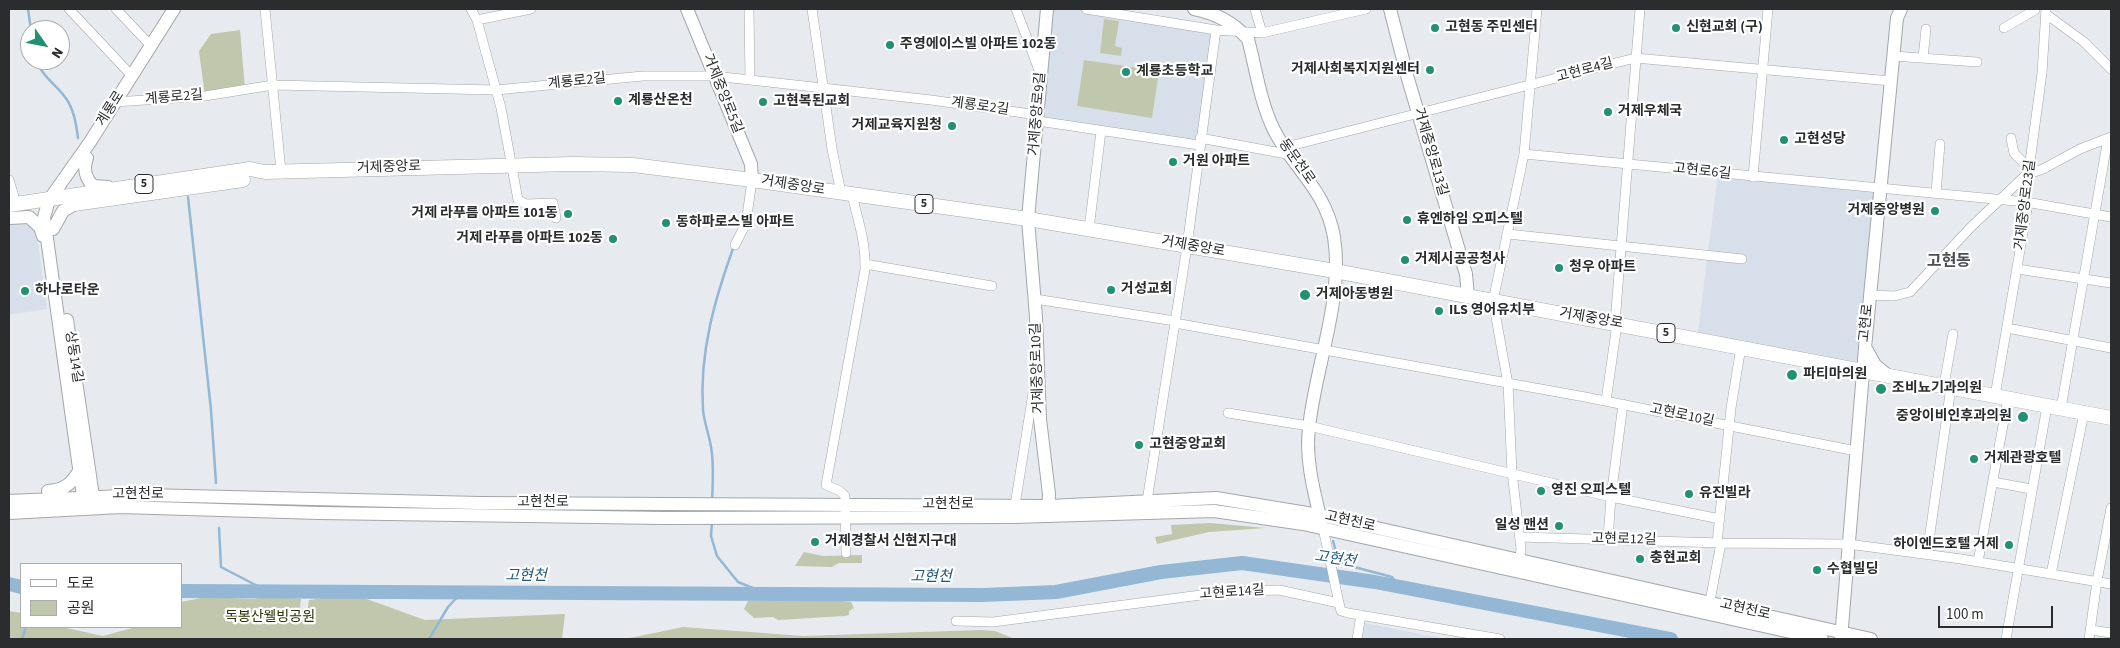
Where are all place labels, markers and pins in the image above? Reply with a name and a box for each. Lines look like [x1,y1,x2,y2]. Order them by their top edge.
place label: 고현동 주민센터 [1445,20,1538,36]
place label: 신현교회 (구) [1686,20,1763,36]
marker: 고현동 주민센터 [1429,22,1441,34]
marker: 신현교회 (구) [1670,22,1682,34]
place label: 주영에이스빌 아파트 102동 [900,37,1057,53]
marker: 주영에이스빌 아파트 102동 [884,39,896,51]
place label: 거제사회복지지원센터 [1291,62,1420,78]
place label: 계룡초등학교 [1136,64,1213,80]
marker: 거제사회복지지원센터 [1424,64,1436,76]
marker: 계룡초등학교 [1120,66,1132,78]
place label: 계룡산온천 [628,93,692,109]
place label: 고현복된교회 [773,94,850,110]
marker: 계룡산온천 [612,95,624,107]
marker: 고현복된교회 [757,96,769,108]
place label: 거제우체국 [1618,104,1682,120]
marker: 거제우체국 [1602,106,1614,118]
place label: 거제교육지원청 [852,118,942,134]
marker: 거제교육지원청 [946,120,958,132]
place label: 고현성당 [1794,132,1846,148]
marker: 고현성당 [1778,134,1790,146]
place label: 거원 아파트 [1183,154,1250,170]
marker: 거원 아파트 [1167,156,1179,168]
place label: 거제중앙병원 [1848,203,1925,219]
marker: 거제중앙병원 [1929,205,1941,217]
place label: 거제 라푸름 아파트 101동 [412,206,558,222]
marker: 거제 라푸름 아파트 101동 [562,208,574,220]
place label: 휴엔하임 오피스텔 [1417,212,1523,228]
marker: 휴엔하임 오피스텔 [1401,214,1413,226]
place label: 동하파로스빌 아파트 [676,215,795,231]
marker: 동하파로스빌 아파트 [660,217,672,229]
place label: 거제 라푸름 아파트 102동 [457,231,603,247]
marker: 거제 라푸름 아파트 102동 [607,233,619,245]
place label: 거제시공공청사 [1415,252,1505,268]
marker: 거제시공공청사 [1399,254,1411,266]
place label: 청우 아파트 [1569,260,1636,276]
marker: 청우 아파트 [1553,262,1565,274]
place label: 거성교회 [1121,282,1173,298]
place label: 하나로타운 [35,283,99,299]
marker: 거성교회 [1105,284,1117,296]
marker: 하나로타운 [19,285,31,297]
place label: 거제아동병원 [1316,287,1393,303]
marker: 거제아동병원 [1298,288,1312,302]
place label: ILS 영어유치부 [1449,303,1535,319]
marker: ILS 영어유치부 [1433,305,1445,317]
place label: 파티마의원 [1803,367,1867,383]
marker: 파티마의원 [1785,368,1799,382]
place label: 조비뇨기과의원 [1892,381,1982,397]
marker: 조비뇨기과의원 [1874,382,1888,396]
place label: 중앙이비인후과의원 [1896,409,2012,425]
marker: 중앙이비인후과의원 [2016,410,2030,424]
place label: 고현중앙교회 [1149,437,1226,453]
marker: 고현중앙교회 [1133,439,1145,451]
place label: 거제관광호텔 [1984,451,2061,467]
marker: 거제관광호텔 [1968,453,1980,465]
place label: 영진 오피스텔 [1551,483,1631,499]
marker: 영진 오피스텔 [1535,485,1547,497]
place label: 유진빌라 [1699,486,1751,502]
marker: 유진빌라 [1683,488,1695,500]
place label: 일성 맨션 [1495,518,1549,534]
marker: 일성 맨션 [1553,520,1565,532]
place label: 거제경찰서 신현지구대 [825,534,957,550]
marker: 거제경찰서 신현지구대 [809,536,821,548]
place label: 하이엔드호텔 거제 [1893,537,1999,553]
marker: 하이엔드호텔 거제 [2003,539,2015,551]
place label: 충현교회 [1650,551,1702,567]
marker: 충현교회 [1634,553,1646,565]
place label: 수협빌딩 [1827,562,1879,578]
marker: 수협빌딩 [1811,564,1823,576]

